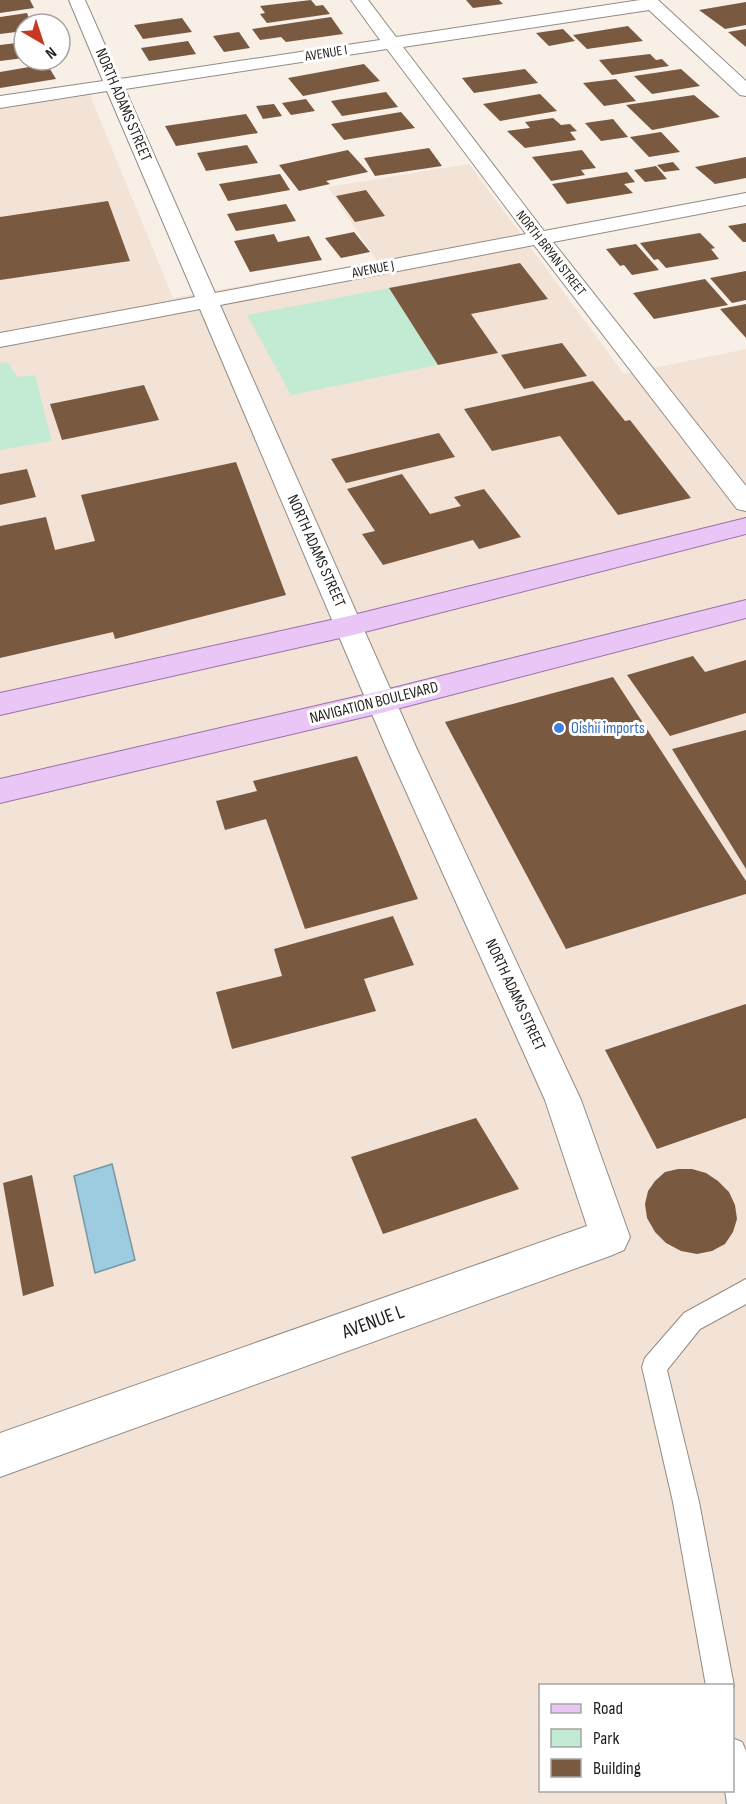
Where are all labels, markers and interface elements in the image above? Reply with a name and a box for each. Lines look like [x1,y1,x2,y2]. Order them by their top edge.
north arrow [12,12,72,72]
street label: AVENUE I [303,41,348,65]
text: N [41,42,60,63]
street label: NORTH ADAMS STREET [91,46,156,165]
street label: NORTH BRYAN STREET [512,207,590,299]
street label: AVENUE J [349,257,396,282]
street label: NORTH ADAMS STREET [283,492,349,611]
street label: NAVIGATION BOULEVARD [308,678,440,728]
place label: Oishii imports [571,719,645,738]
marker: Oishii imports [552,721,566,735]
street label: NORTH ADAMS STREET [481,936,549,1054]
street label: AVENUE L [338,1300,408,1345]
legend [539,1684,734,1792]
text: Road [593,1698,623,1719]
text: Park [593,1728,619,1749]
text: Building [593,1758,641,1779]

